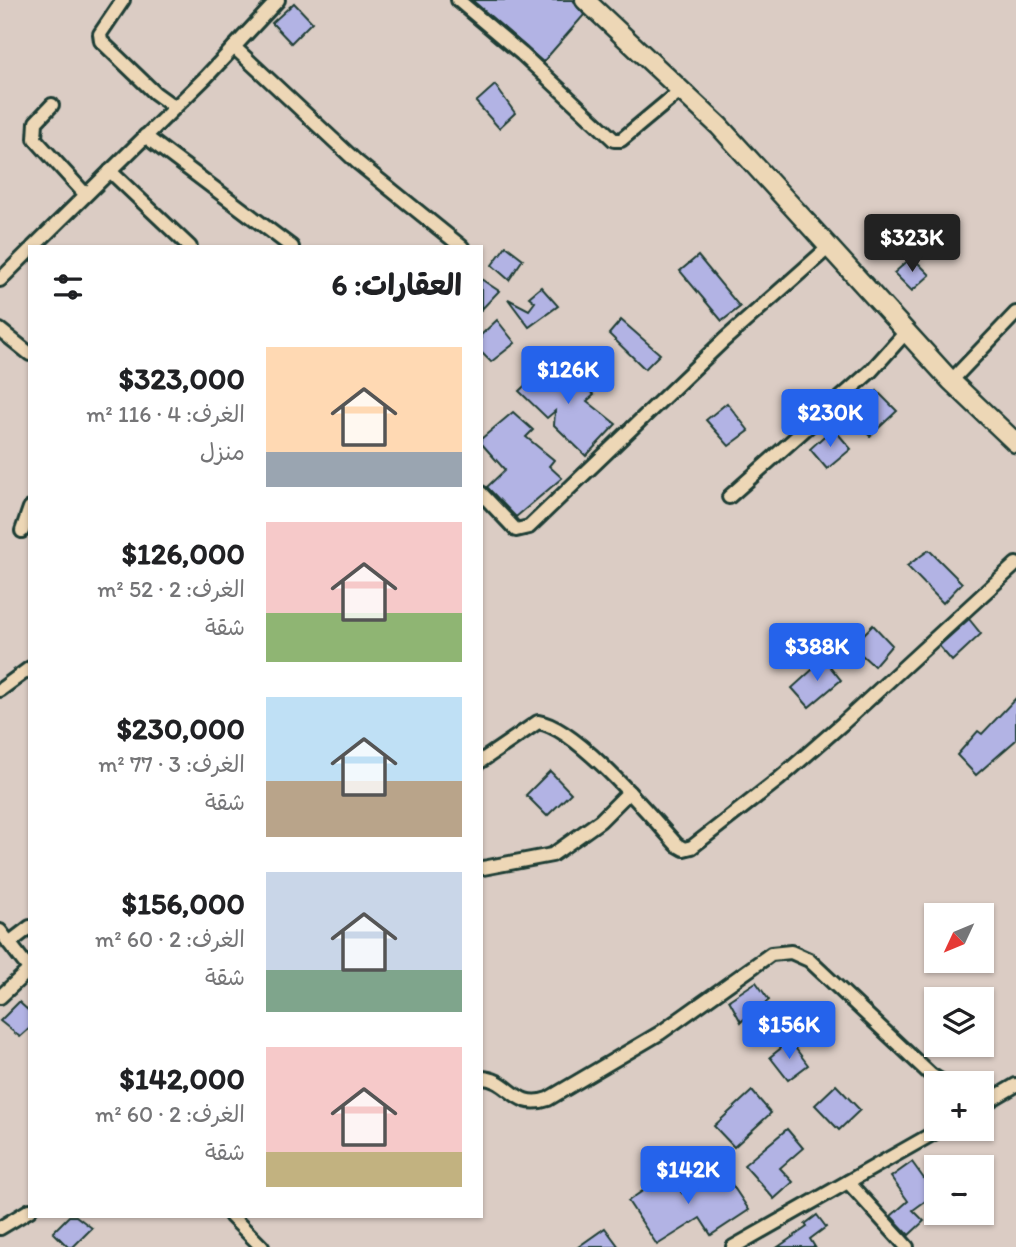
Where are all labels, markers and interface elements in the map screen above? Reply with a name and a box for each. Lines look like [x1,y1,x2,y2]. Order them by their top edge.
pin: $323K [863,215,961,274]
text: $323K [880,223,944,251]
text: العقارات: 6 [332,266,462,303]
icon: filters [49,268,87,306]
pin: $126K [519,346,617,406]
text: $126K [537,355,599,383]
text: $323,000 [119,360,245,397]
icon: home [322,375,406,459]
pin: $230K [781,390,879,449]
text: $230K [797,398,863,426]
text: الغرف: 4 · 116 m² [86,400,245,428]
text: منزل [200,438,245,466]
text: $126,000 [122,535,245,572]
icon: home [322,550,406,634]
text: الغرف: 2 · 52 m² [97,575,245,603]
text: شقة [205,613,245,641]
pin: $388K [768,624,866,683]
text: $388K [785,632,849,660]
text: $230,000 [117,710,245,747]
icon: home [322,725,406,809]
text: الغرف: 3 · 77 m² [98,750,245,778]
text: شقة [205,788,245,816]
text: $156,000 [122,885,245,922]
icon: home [322,900,406,984]
north arrow [924,903,994,973]
map controls [924,903,994,1225]
text: الغرف: 2 · 60 m² [95,925,245,953]
text: شقة [205,963,245,991]
button: layers [924,987,994,1057]
pin: $156K [740,1002,838,1061]
text: $156K [758,1010,820,1038]
text: $142,000 [120,1060,245,1097]
button: + [924,1071,994,1141]
icon: home [322,1075,406,1159]
text: الغرف: 2 · 60 m² [95,1100,245,1128]
text: شقة [205,1138,245,1166]
pin: $142K [639,1146,737,1206]
text: $142K [657,1155,719,1183]
button: − [924,1155,994,1225]

